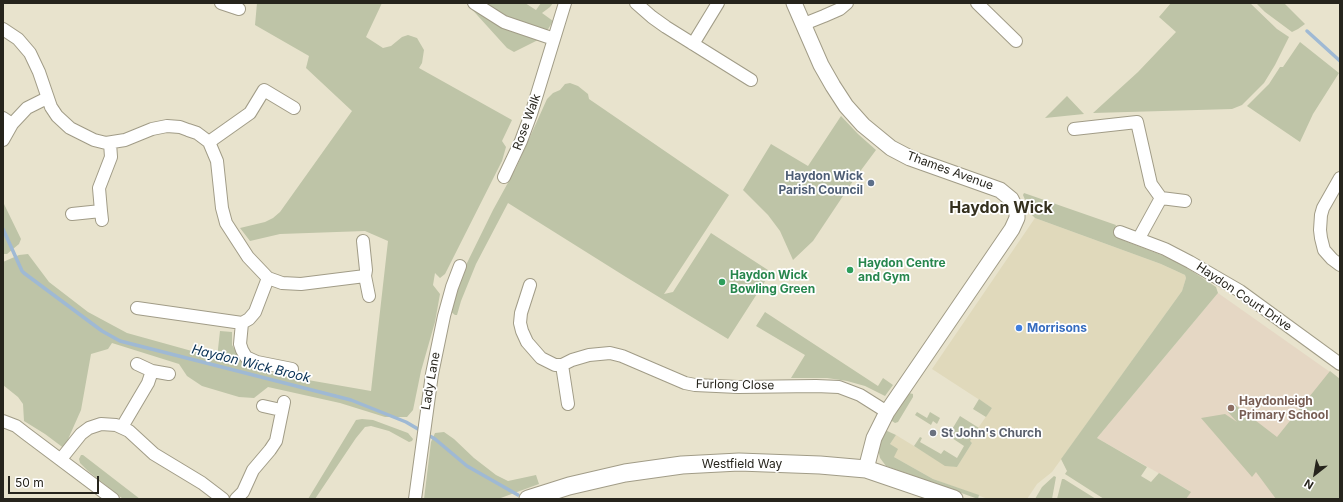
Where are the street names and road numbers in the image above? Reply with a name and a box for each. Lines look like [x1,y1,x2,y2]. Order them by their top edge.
street label: Rose Walk [510,92,544,152]
street label: Thames Avenue [905,149,995,193]
street label: Haydon Court Drive [1194,260,1294,334]
street label: Lady Lane [419,351,443,411]
street label: Furlong Close [696,377,774,393]
street label: Westfield Way [702,457,782,471]

